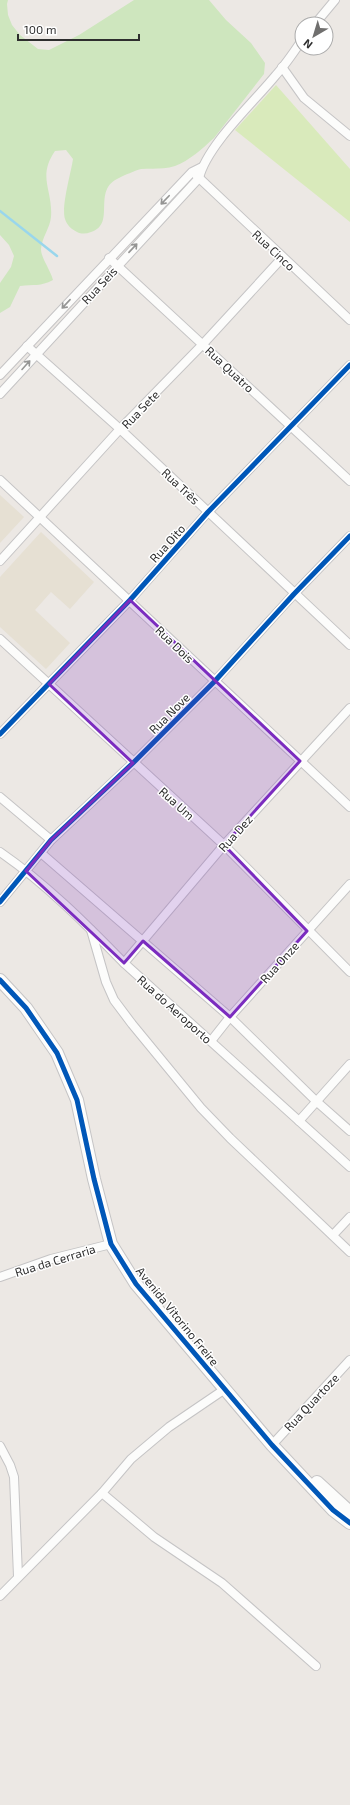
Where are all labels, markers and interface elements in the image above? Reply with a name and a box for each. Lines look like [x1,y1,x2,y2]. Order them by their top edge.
scale bar [18,16,139,42]
north arrow [294,16,334,56]
text: 100 m [24,22,56,36]
text: N [300,37,315,52]
one-way arrow [160,195,170,205]
street label: Rua Cinco [250,227,298,273]
one-way arrow [128,244,137,254]
street label: Rua Seis [78,263,120,307]
one-way arrow [61,299,71,309]
street label: Rua Quatro [202,343,257,396]
one-way arrow [21,360,31,370]
street label: Rua Sete [118,387,162,431]
street label: Rua Três [159,465,203,507]
street label: Rua Oito [146,521,188,565]
street label: Rua Dois [153,623,197,665]
street label: Rua Nove [146,690,192,736]
street label: Rua Um [157,784,197,822]
street label: Rua Dez [215,812,255,854]
street label: Rua Onze [257,938,301,986]
street label: Rua do Aeroporto [135,972,215,1046]
street label: Rua da Cerraria [13,1241,97,1279]
street label: Avenida Vitorino Freire [134,1264,222,1368]
street label: Rua Quartoze [281,1370,342,1434]

